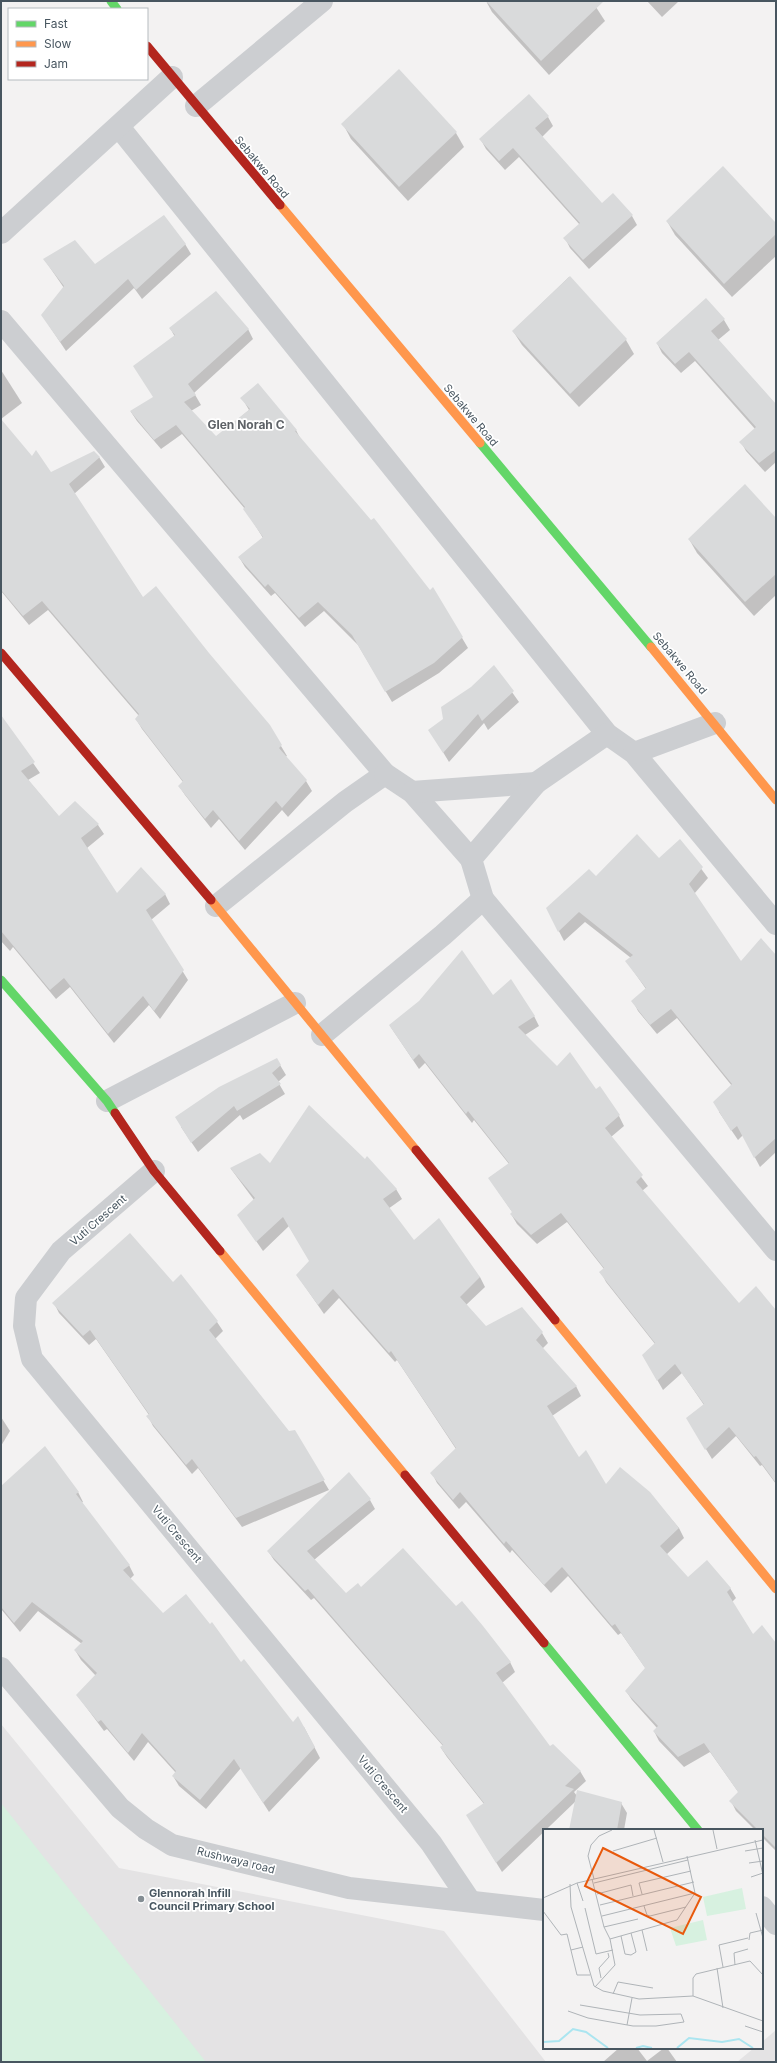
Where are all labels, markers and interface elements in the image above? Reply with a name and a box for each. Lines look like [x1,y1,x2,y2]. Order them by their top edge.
legend [8,8,148,80]
text: Fast [44,16,68,31]
text: Slow [44,36,72,51]
text: Jam [44,56,68,71]
street label: Sebakwe Road [232,133,292,201]
street label: Sebakwe Road [441,381,501,449]
district label: Glen Norah C [207,417,285,432]
street label: Sebakwe Road [650,629,710,697]
street label: Vuti Crescent [67,1191,129,1248]
street label: Vuti Crescent [149,1503,205,1566]
street label: Vuti Crescent [355,1753,411,1816]
inset map [543,1829,763,2049]
street label: Rushwaya road [196,1844,276,1876]
place label: Glennorah Infill Council Primary School [149,1886,275,1913]
marker: Glennorah Infill Council Primary School [136,1894,146,1904]

